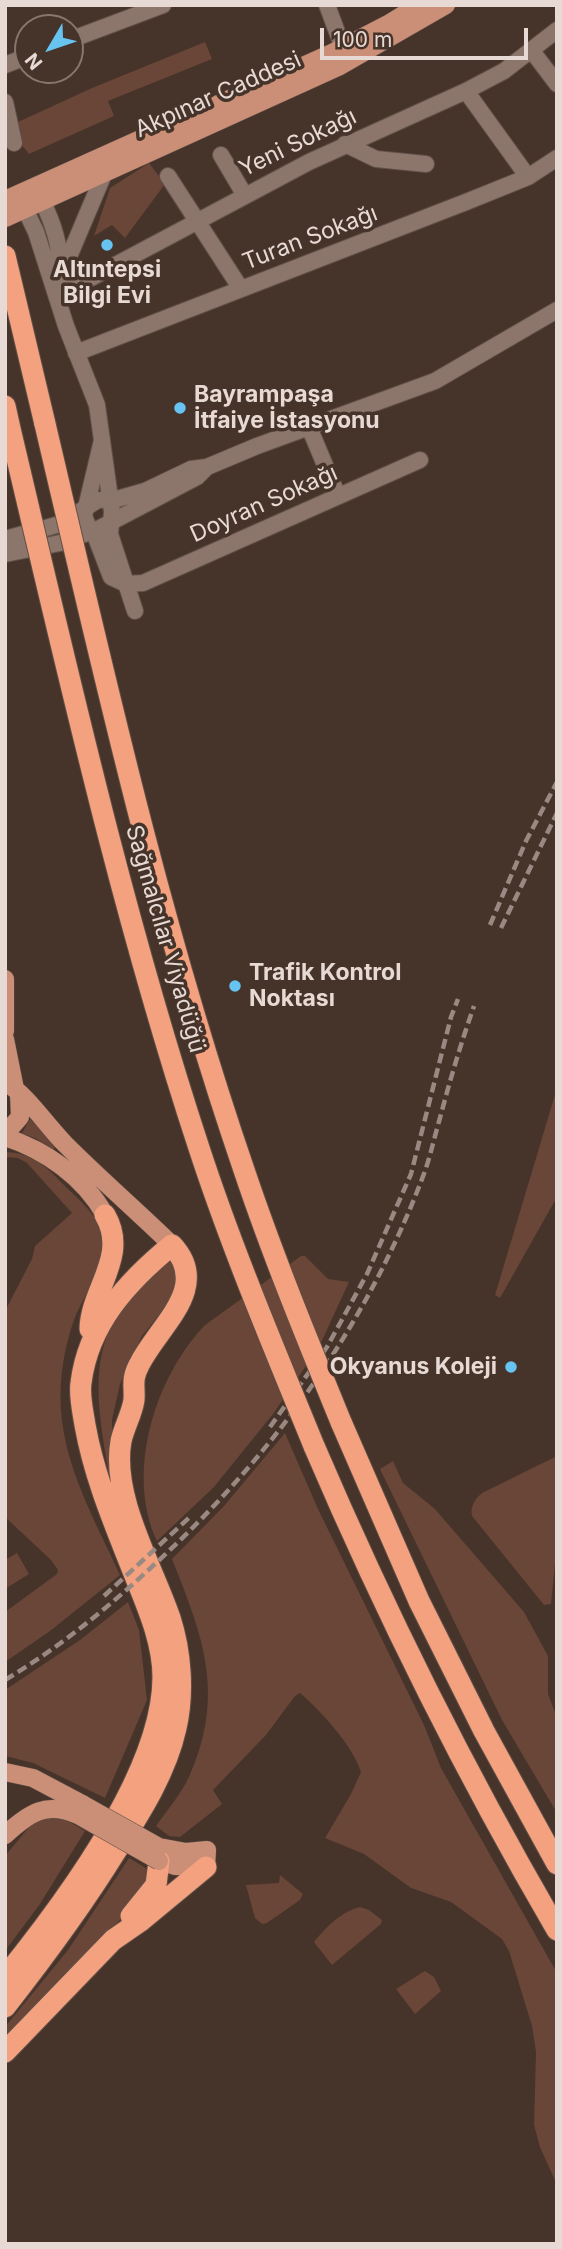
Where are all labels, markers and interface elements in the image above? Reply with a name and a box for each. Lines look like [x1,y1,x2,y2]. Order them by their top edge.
north arrow [14,14,84,84]
scale bar [324,14,532,58]
text: 100 m [333,27,392,52]
street label: Akpınar Caddesi [131,46,305,144]
text: N [20,48,47,74]
street label: Yeni Sokağı [235,103,361,183]
street label: Turan Sokağı [239,200,381,276]
marker: Altıntepsi Bilgi Evi [99,237,115,253]
place label: Altıntepsi Bilgi Evi [53,256,161,310]
place label: Bayrampaşa İtfaiye İstasyonu [194,381,380,435]
marker: Bayrampaşa İtfaiye İstasyonu [172,400,188,416]
street label: Doyran Sokağı [186,459,342,549]
street label: Sağmalcılar Viyadüğü [119,822,211,1056]
place label: Trafik Kontrol Noktası [249,959,401,1013]
marker: Trafik Kontrol Noktası [227,978,243,994]
place label: Okyanus Koleji [330,1353,497,1381]
marker: Okyanus Koleji [503,1359,519,1375]

